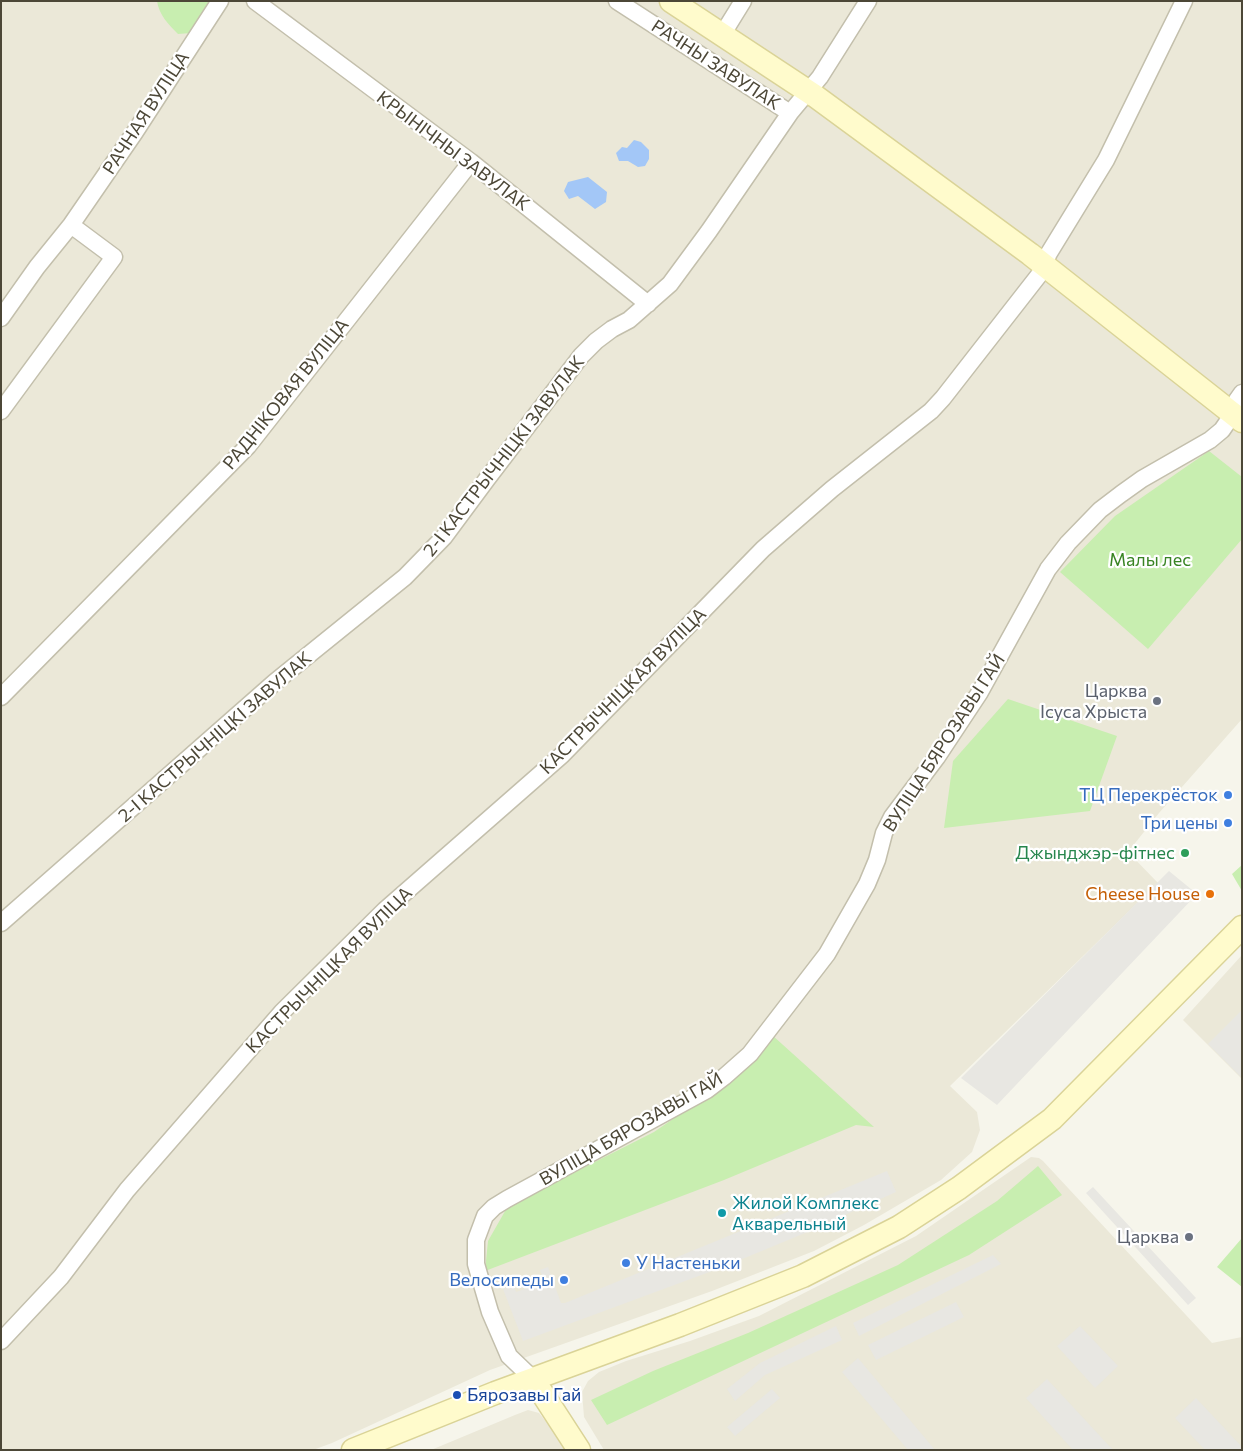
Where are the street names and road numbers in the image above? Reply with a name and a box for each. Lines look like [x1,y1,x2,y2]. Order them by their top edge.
street label: РАЧНЫ ЗАВУЛАК [647,15,785,115]
street label: РАЧНАЯ ВУЛІЦА [98,48,194,178]
street label: КРЫНІЧНЫ ЗАВУЛАК [372,87,534,215]
street label: РАДНІКОВАЯ ВУЛІЦА [219,314,353,474]
street label: 2-І КАСТРЫЧНІЦКІ ЗАВУЛАК [419,351,589,561]
street label: КАСТРЫЧНІЦКАЯ ВУЛІЦА [535,603,711,779]
street label: 2-І КАСТРЫЧНІЦКІ ЗАВУЛАК [114,647,316,827]
street label: ВУЛІЦА БЯРОЗАВЫ ГАЙ [878,650,1010,836]
street label: КАСТРЫЧНІЦКАЯ ВУЛІЦА [241,882,417,1058]
street label: ВУЛІЦА БЯРОЗАВЫ ГАЙ [536,1068,726,1190]

